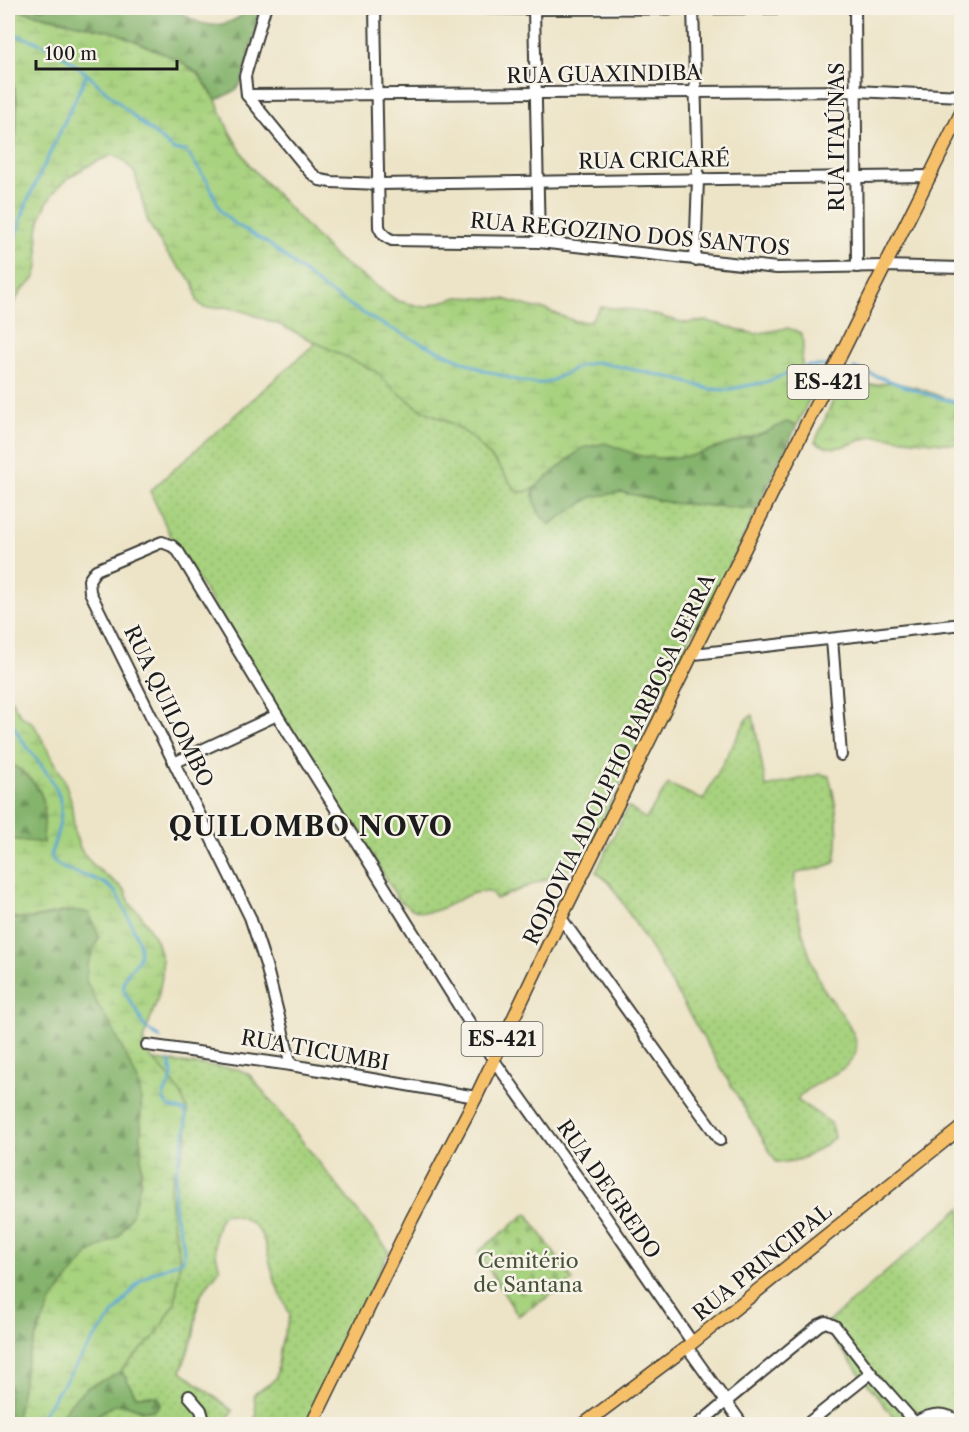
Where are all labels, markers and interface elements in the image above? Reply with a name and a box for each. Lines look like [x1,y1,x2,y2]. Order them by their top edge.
scale bar [36,33,177,71]
text: 100 m [45,43,97,65]
street label: RUA GUAXINDIBA [506,60,702,88]
street label: RUA ITAÚNAS [824,62,849,212]
street label: RUA CRICARÉ [578,146,730,174]
street label: RUA REGOZINO DOS SANTOS [469,208,791,260]
road number: ES-421 [788,365,868,399]
street label: RODOVIA ADOLPHO BARBOSA SERRA [518,569,720,949]
street label: RUA QUILOMBO [119,621,219,791]
district label: QUILOMBO NOVO [169,810,453,843]
road number: ES-421 [462,1022,542,1056]
street label: RUA TICUMBI [239,1025,391,1075]
street label: RUA DEGREDO [552,1115,666,1263]
street label: RUA PRINCIPAL [688,1198,837,1326]
park label: Cemitério de Santana [473,1248,584,1297]

